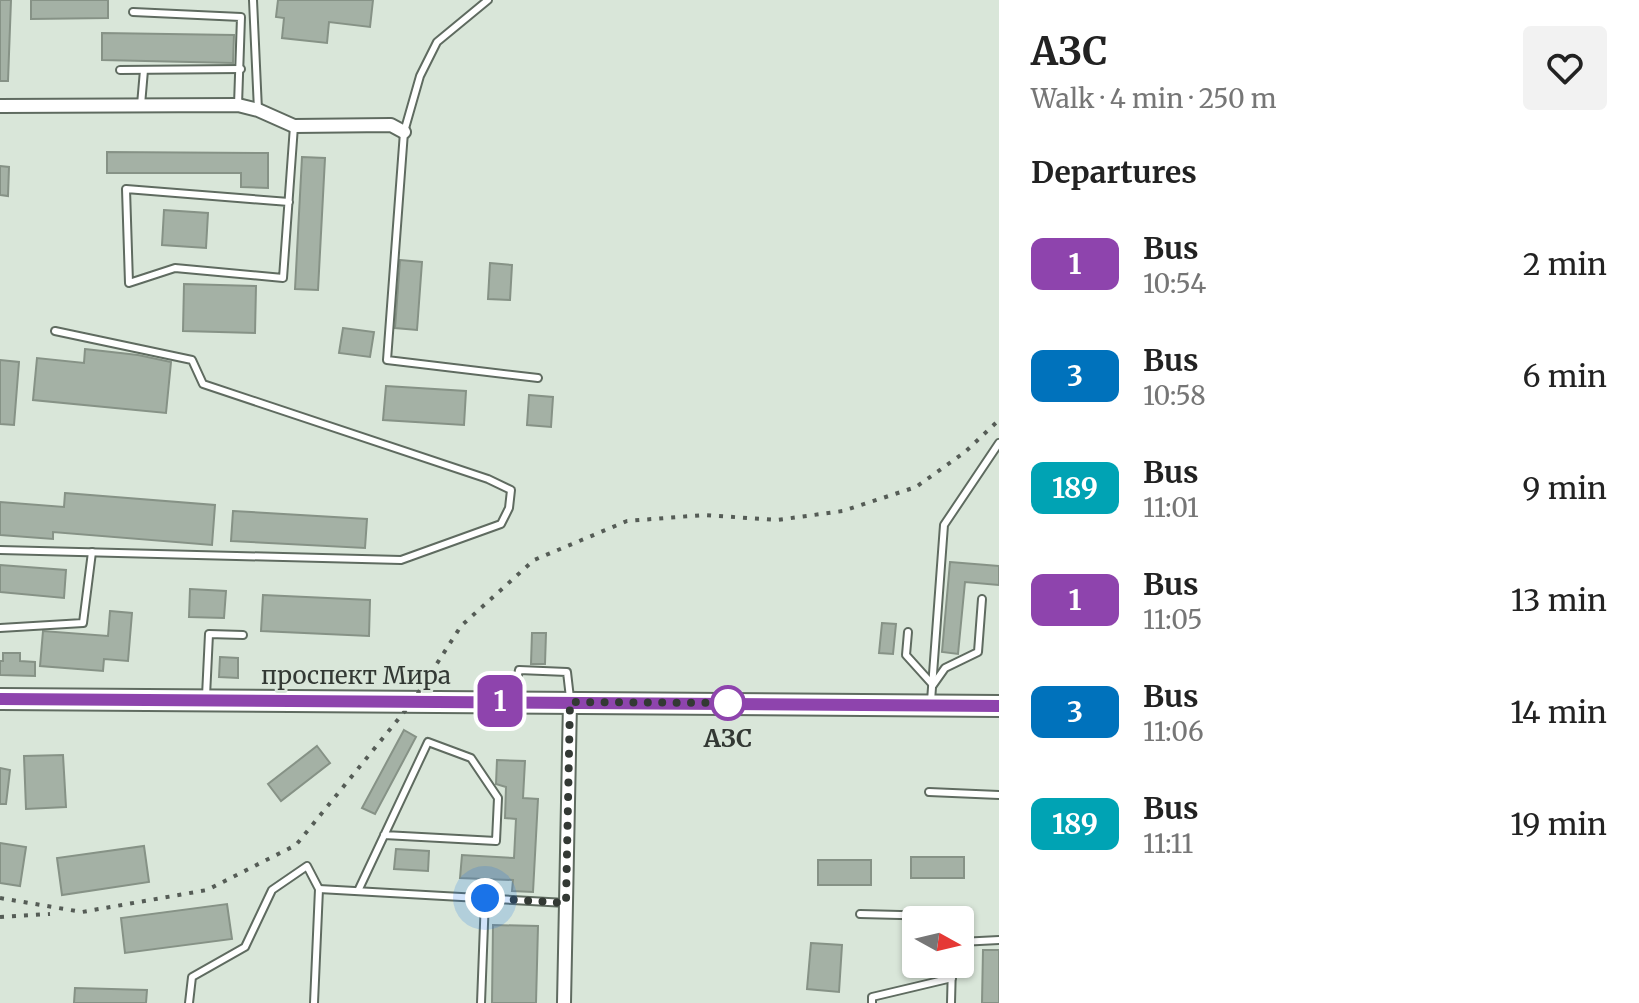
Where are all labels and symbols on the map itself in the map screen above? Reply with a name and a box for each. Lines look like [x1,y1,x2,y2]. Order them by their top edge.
street label: проспект Мира [261,660,451,691]
line badge: 1 [474,675,526,727]
marker: АЗС [711,686,745,720]
place label: АЗС [703,723,752,754]
your location [465,878,505,918]
north arrow [902,906,974,978]

